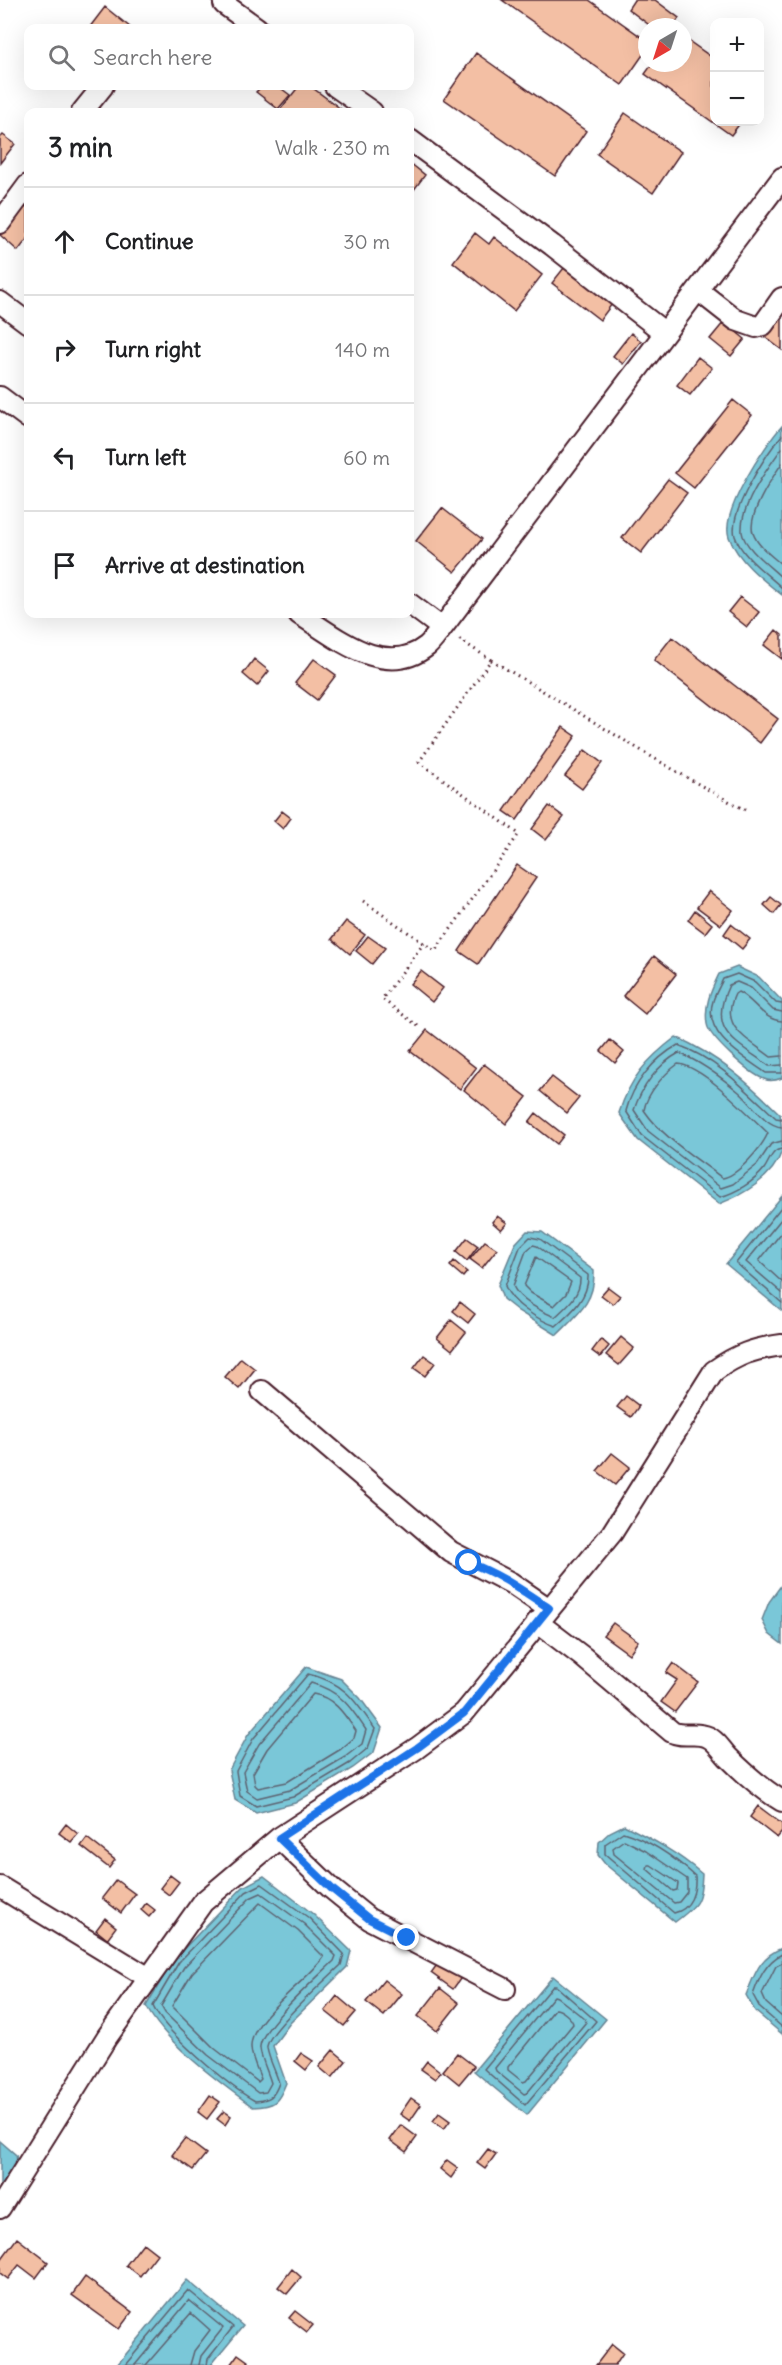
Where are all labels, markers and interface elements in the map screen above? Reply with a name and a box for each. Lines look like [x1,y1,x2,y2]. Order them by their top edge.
north arrow [638,18,692,72]
map controls [710,18,764,126]
button: + [710,18,764,72]
search box [24,24,414,90]
icon: search [45,41,78,74]
text: Search here [93,43,212,71]
button: − [710,72,764,126]
text: 3 min [48,131,113,164]
text: Walk · 230 m [275,135,390,160]
icon: ahead [48,225,81,258]
text: Continue [105,227,194,255]
text: 30 m [343,229,390,254]
icon: right [48,333,81,366]
text: Turn right [105,335,201,363]
text: 140 m [335,337,390,362]
icon: left [48,441,81,474]
text: Turn left [105,443,186,471]
text: 60 m [343,445,390,470]
icon: arrive [48,549,81,582]
text: Arrive at destination [105,551,305,579]
route start [455,1549,481,1575]
route end [393,1924,419,1950]

